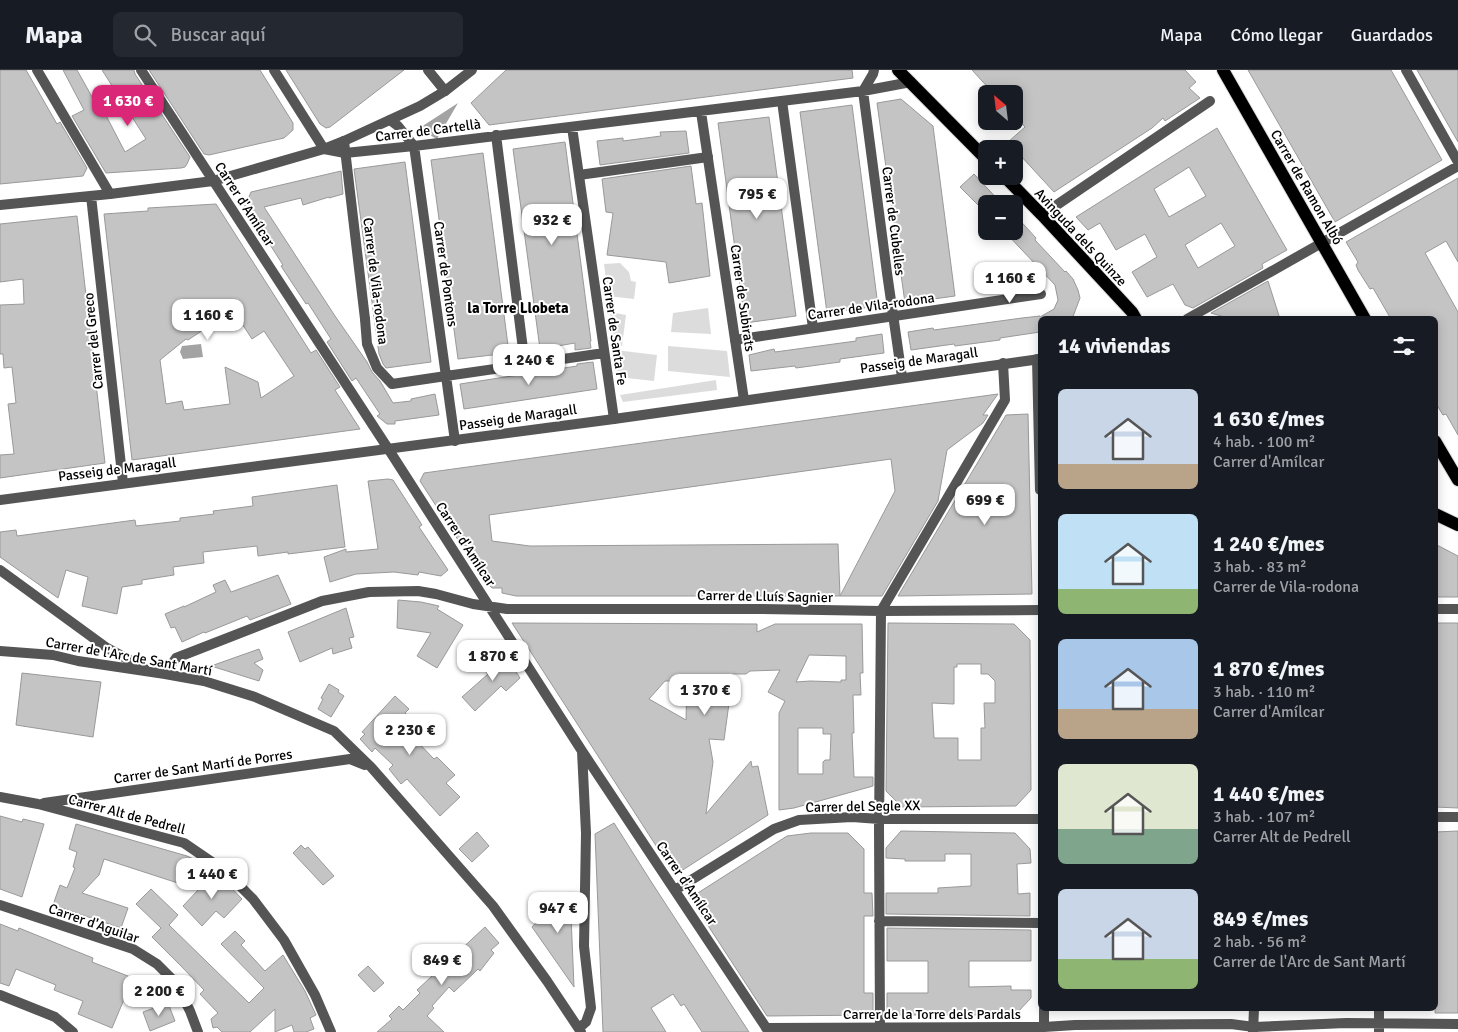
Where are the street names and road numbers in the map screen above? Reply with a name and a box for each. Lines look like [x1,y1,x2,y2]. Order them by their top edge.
street label: Carrer de Cartellà [374,116,482,145]
street label: Carrer de Ramon Albó [1267,127,1346,248]
street label: Carrer d'Amílcar [211,159,279,250]
street label: Carrer de Cubelles [878,166,909,277]
street label: Avinguda dels Quinze [1031,185,1130,290]
street label: Carrer de Vila-rodona [359,217,392,346]
street label: Carrer de Pontons [430,220,461,328]
street label: Carrer de Subirats [727,243,758,353]
street label: Carrer de Santa Fe [598,276,631,387]
street label: Carrer de Vila-rodona [807,289,936,324]
street label: Carrer del Greco [80,292,107,390]
street label: Passeig de Maragall [859,344,979,377]
street label: Passeig de Maragall [458,401,578,434]
street label: Passeig de Maragall [57,454,177,485]
street label: Carrer d'Amílcar [432,499,500,590]
street label: Carrer de Lluís Sagnier [697,587,834,606]
street label: Carrer de l'Arc de Sant Martí [44,633,214,680]
street label: Carrer de Sant Martí de Porres [113,746,293,787]
street label: Carrer Alt de Pedrell [66,791,187,838]
street label: Carrer del Segle XX [805,797,921,816]
street label: Carrer d'Amílcar [652,838,721,929]
street label: Carrer d'Aguilar [46,900,142,947]
street label: Carrer de la Torre dels Pardals [843,1006,1021,1023]

